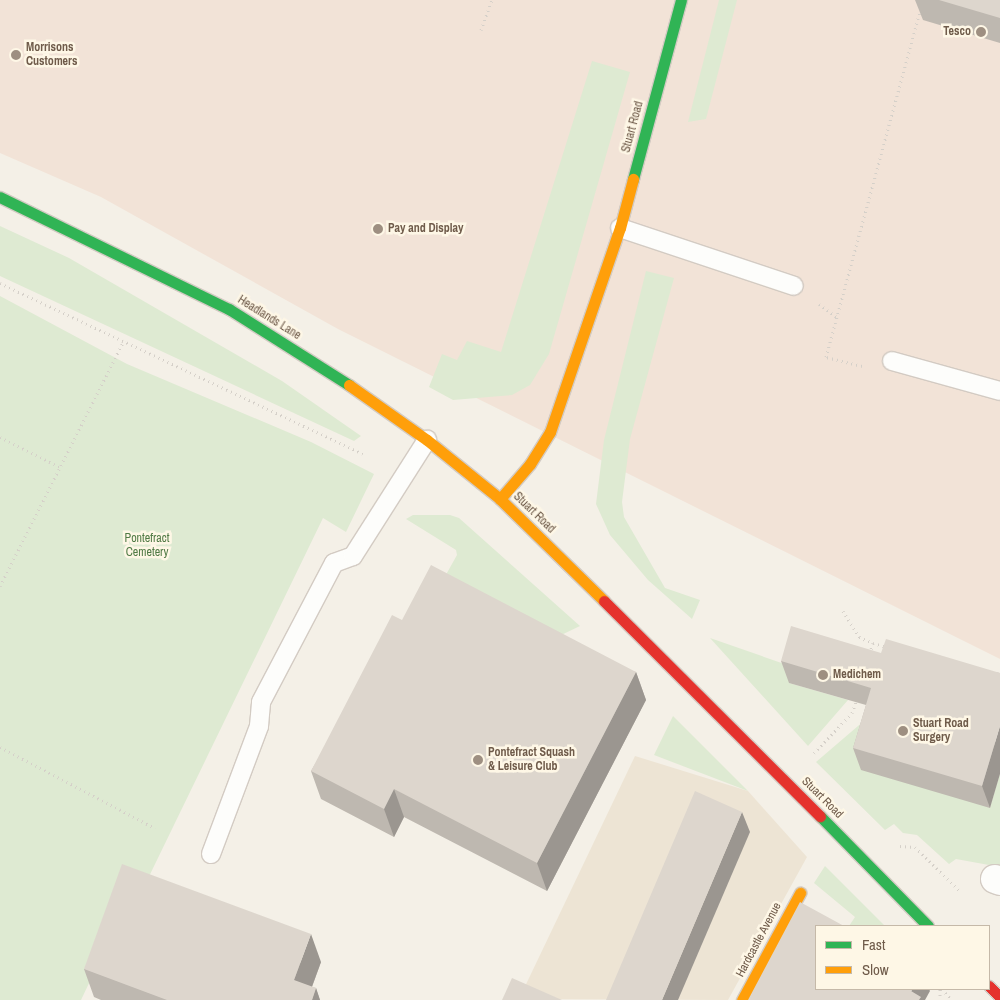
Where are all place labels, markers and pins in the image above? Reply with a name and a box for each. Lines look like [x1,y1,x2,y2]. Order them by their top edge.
place label: Tesco [943,25,971,39]
marker: Tesco [975,26,987,38]
place label: Morrisons Customers [26,41,77,69]
marker: Morrisons Customers [10,49,22,61]
place label: Pay and Display [388,222,463,236]
marker: Pay and Display [372,223,384,235]
place label: Medichem [833,668,881,682]
marker: Medichem [817,669,829,681]
place label: Stuart Road Surgery [913,717,969,745]
marker: Stuart Road Surgery [897,725,909,737]
place label: Pontefract Squash & Leisure Club [488,746,575,774]
marker: Pontefract Squash & Leisure Club [472,754,484,766]

